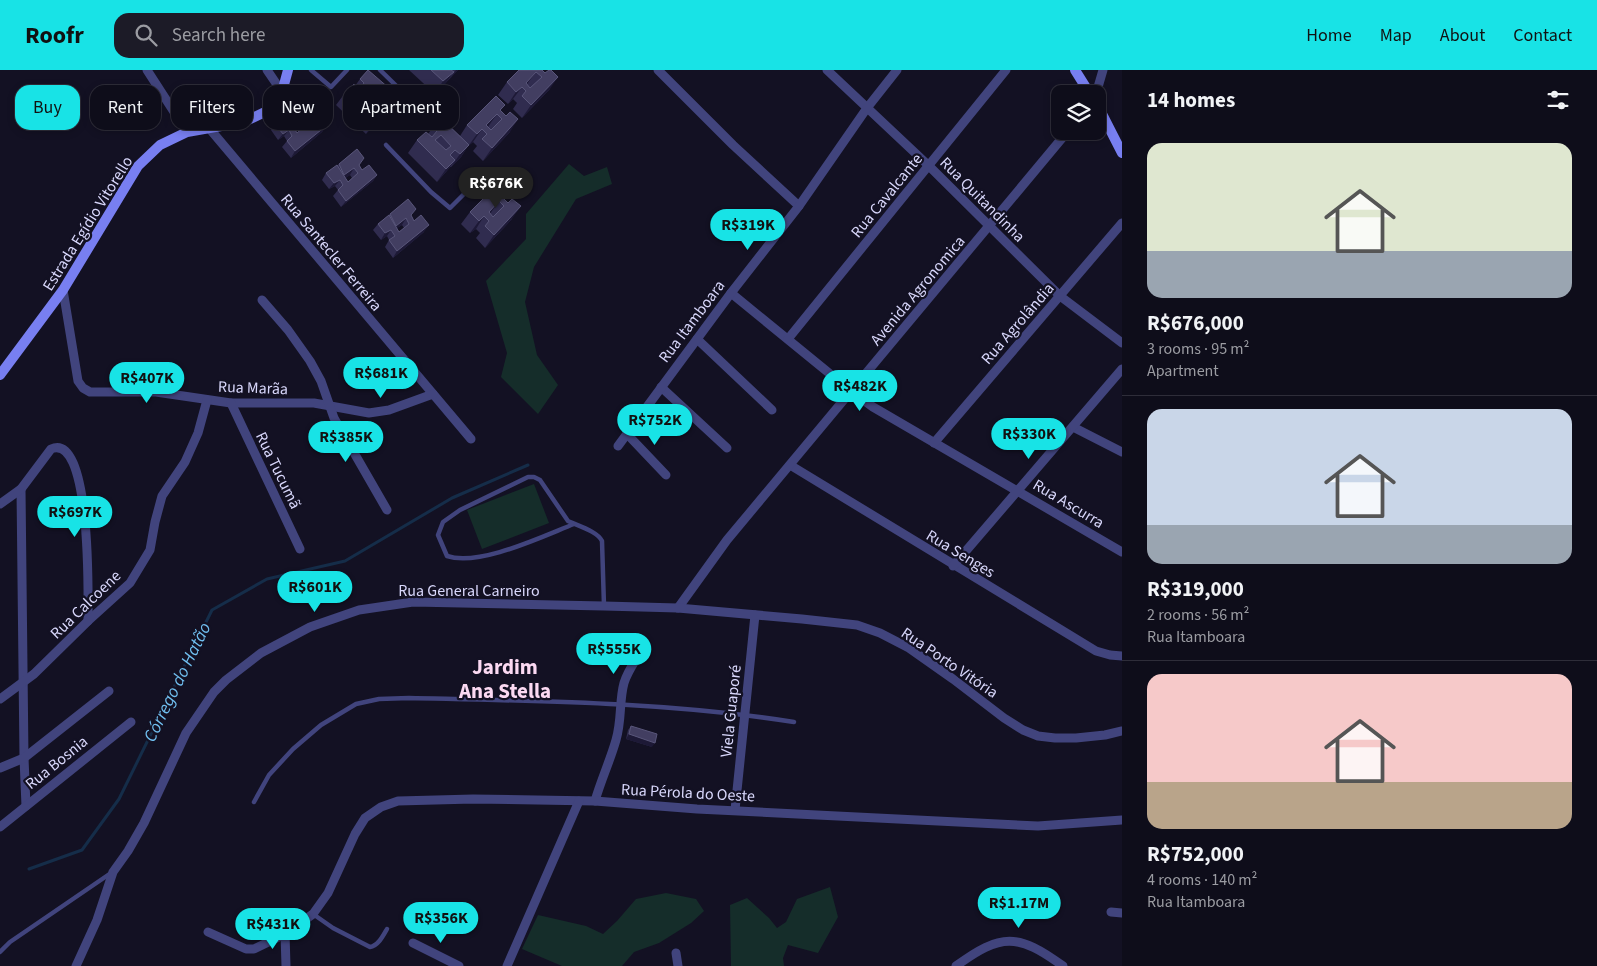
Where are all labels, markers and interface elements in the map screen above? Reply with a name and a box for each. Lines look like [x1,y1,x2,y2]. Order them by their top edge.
search box [114,13,464,58]
text: Roofr [25,18,84,53]
icon: search [132,21,160,49]
text: Search here [172,22,265,49]
text: Home [1306,23,1352,48]
text: Map [1380,23,1412,48]
text: About [1440,23,1485,48]
text: Contact [1513,23,1572,48]
chip: Buy [15,85,80,130]
chip: Rent [90,85,161,130]
chip: Filters [171,85,253,130]
chip: New [263,85,333,130]
chip: Apartment [343,85,459,130]
map controls [1051,85,1106,140]
button: layers [1051,85,1106,140]
text: 14 homes [1147,85,1235,115]
icon: filters [1544,86,1572,114]
street label: Rua Cavalcante [846,149,928,242]
street label: Estrada Egídio Vitorello [37,152,138,295]
street label: Rua Quitandinha [935,152,1030,247]
pin: R$676K [455,166,537,209]
text: R$676K [469,172,523,194]
icon: home [1315,176,1405,266]
street label: Rua Santecler Ferreira [275,189,387,316]
pin: R$319K [707,208,789,251]
text: R$319K [721,214,775,236]
street label: Avenida Agronomica [865,231,970,350]
street label: Rua Itamboara [653,276,730,367]
street label: Rua Agrolândia [976,278,1059,369]
text: R$676,000 [1147,308,1244,338]
text: 3 rooms · 95 m² [1147,338,1249,360]
pin: R$681K [340,356,422,399]
text: Apartment [1147,360,1219,382]
pin: R$407K [106,362,188,404]
text: R$681K [354,362,408,384]
text: R$407K [120,367,174,389]
pin: R$482K [819,370,901,412]
text: R$482K [833,375,887,397]
street label: Rua Marãa [218,376,288,400]
pin: R$752K [614,404,696,446]
text: R$752K [628,409,682,431]
pin: R$330K [988,418,1070,460]
pin: R$385K [305,420,387,463]
text: R$330K [1002,423,1056,445]
text: R$385K [319,426,373,448]
street label: Rua Tucumã [250,428,306,513]
icon: home [1315,441,1405,531]
street label: Rua Ascurra [1029,474,1108,534]
pin: R$697K [34,496,116,538]
text: R$697K [48,501,102,523]
street label: Rua Senges [922,525,999,583]
street label: Rua Calcoene [45,565,126,644]
pin: R$601K [274,570,356,613]
text: R$319,000 [1147,574,1244,604]
text: R$601K [288,576,342,598]
street label: Rua General Carneiro [398,580,540,602]
text: 2 rooms · 56 m² [1147,604,1249,626]
water label: Córrego do Hatão [138,618,217,746]
street label: Rua Porto Vitória [897,622,1002,703]
text: Rua Itamboara [1147,626,1245,648]
pin: R$555K [573,632,655,675]
text: R$555K [587,638,641,660]
district label: Jardim Ana Stella [458,652,551,706]
street label: Viela Guaporé [715,664,747,758]
icon: home [1315,706,1405,796]
street label: Rua Bosnia [21,731,93,795]
street label: Rua Pérola do Oeste [621,779,755,807]
text: R$752,000 [1147,839,1244,869]
text: 4 rooms · 140 m² [1147,869,1257,891]
pin: R$1.17M [973,886,1065,929]
text: Rua Itamboara [1147,891,1245,913]
text: R$1.17M [989,892,1049,914]
pin: R$356K [400,902,482,944]
text: R$356K [414,907,468,929]
pin: R$431K [232,908,314,950]
text: R$431K [246,913,300,935]

